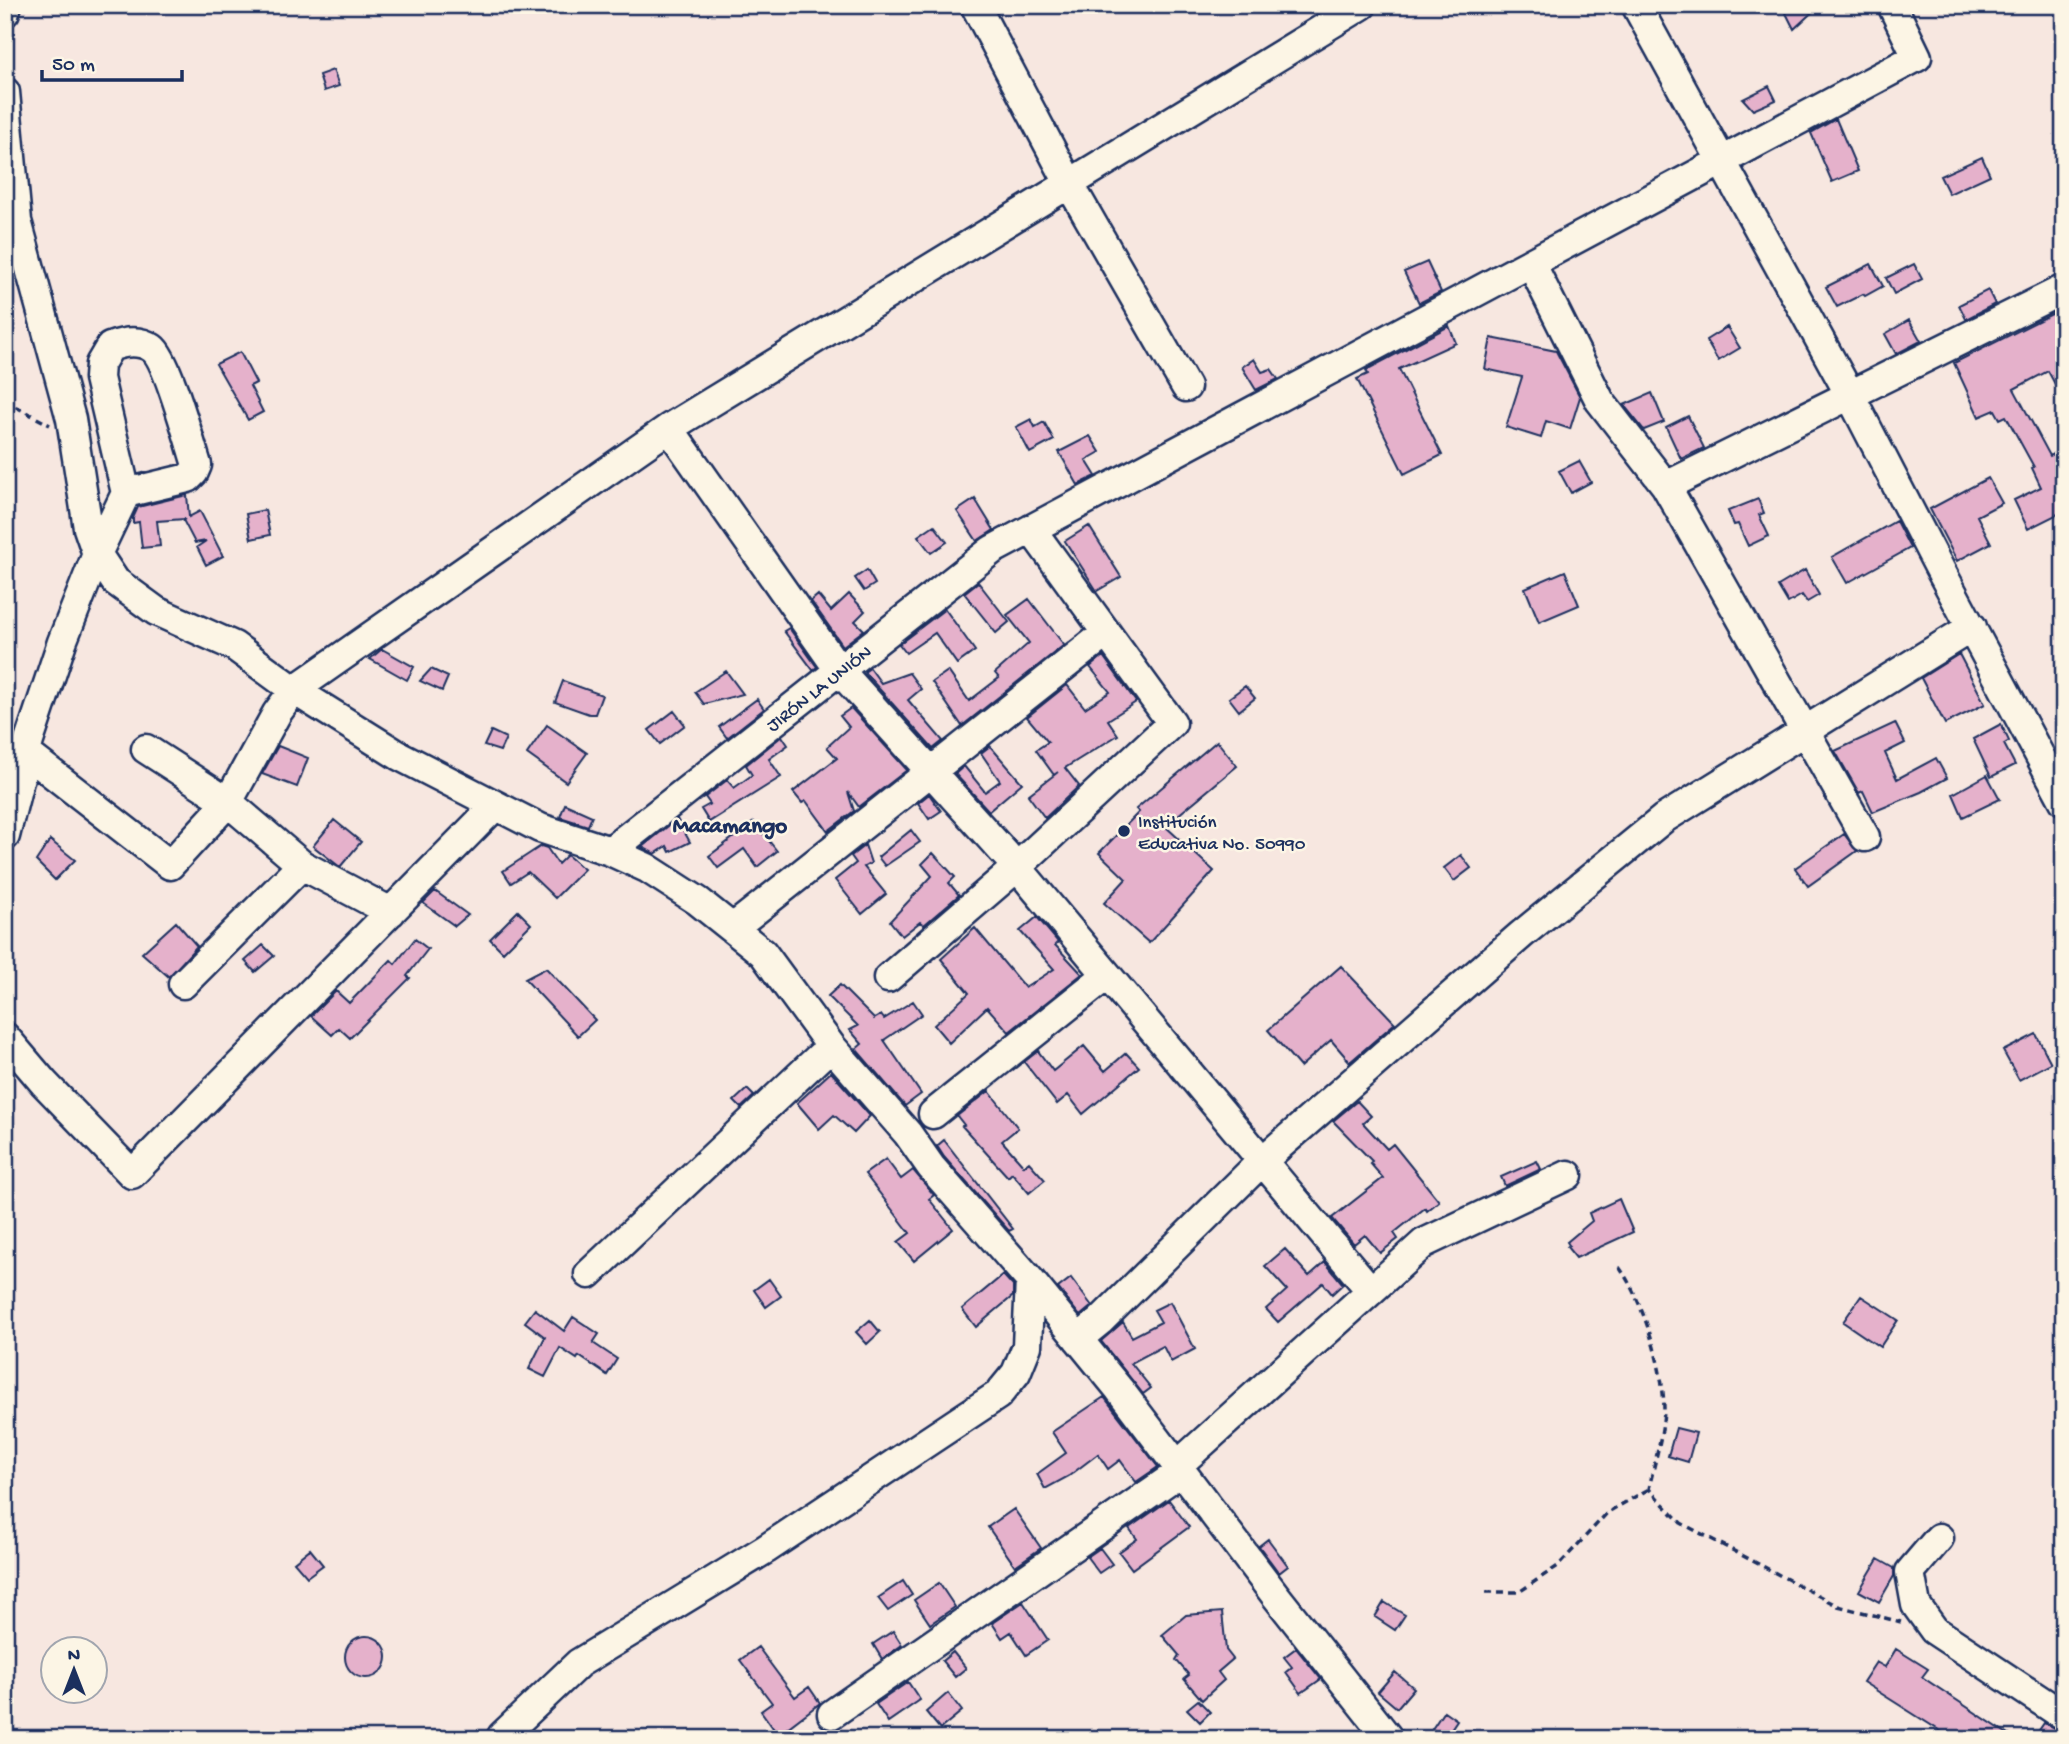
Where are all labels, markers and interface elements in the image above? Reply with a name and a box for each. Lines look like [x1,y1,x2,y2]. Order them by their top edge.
scale bar [42,38,182,82]
text: 50 m [52,54,95,79]
street label: JIRÓN LA UNIÓN [763,641,877,738]
place label: Institución Educativa No. 50990 [1138,812,1306,857]
district label: Macamango [673,814,787,841]
marker: Institución Educativa No. 50990 [1116,823,1132,839]
north arrow [38,1636,108,1706]
text: N [68,1645,80,1668]

